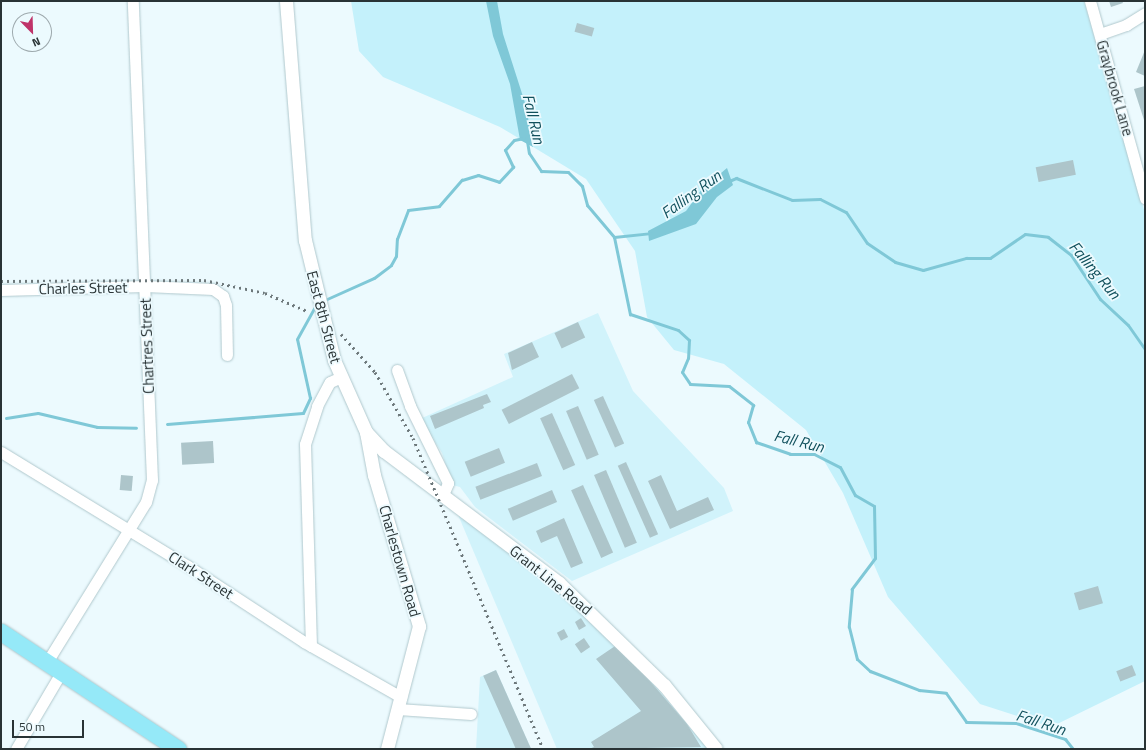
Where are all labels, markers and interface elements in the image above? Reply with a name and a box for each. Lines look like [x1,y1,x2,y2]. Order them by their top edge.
north arrow [12,12,52,52]
text: N [30,33,43,51]
street label: Graybrook Lane [1093,38,1137,138]
water label: Fall Run [519,92,549,146]
water label: Falling Run [657,166,725,222]
water label: Falling Run [1065,237,1125,303]
street label: East 8th Street [303,269,345,365]
street label: Charles Street [38,278,128,298]
street label: Chartres Street [136,298,158,394]
water label: Fall Run [772,426,826,456]
street label: Charlestown Road [375,503,425,619]
street label: Grant Line Road [506,541,596,619]
street label: Clark Street [165,547,237,603]
water label: Fall Run [1014,705,1068,739]
scale bar [14,712,86,738]
text: 50 m [19,717,45,736]

